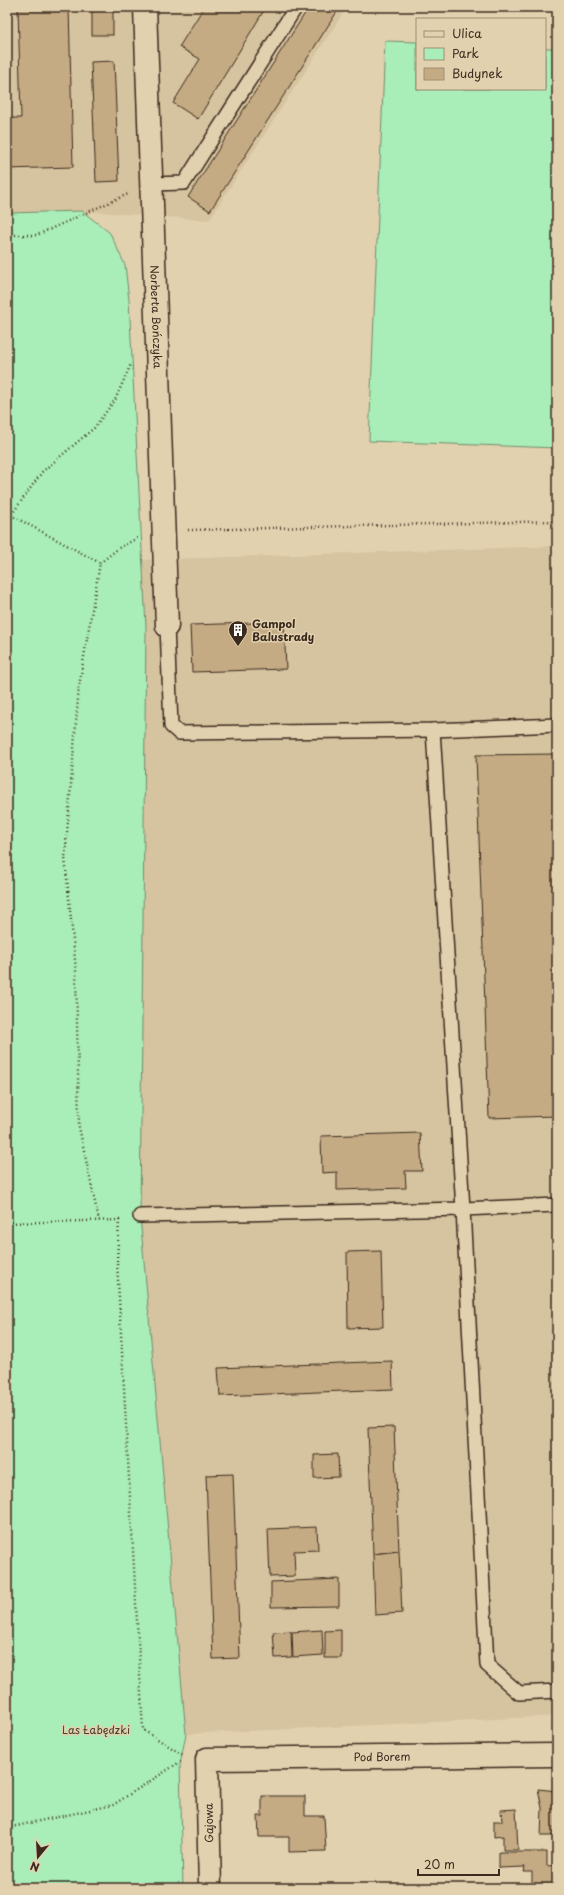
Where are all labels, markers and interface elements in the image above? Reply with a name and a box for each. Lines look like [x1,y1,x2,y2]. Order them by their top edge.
legend [416,18,546,90]
text: Ulica [452,24,482,42]
text: Park [452,44,479,62]
text: Budynek [452,64,502,82]
street label: Norberta Bończyka [146,265,167,369]
place label: Gampol Balustrady [252,615,314,645]
building icon: Gampol Balustrady [227,619,249,647]
park label: Las Łabędzki [62,1721,130,1738]
street label: Pod Borem [353,1748,411,1765]
street label: Gajowa [200,1803,217,1843]
north arrow [18,1837,58,1877]
scale bar [418,1851,499,1877]
text: 20 m [424,1855,455,1873]
text: N [28,1857,42,1876]

